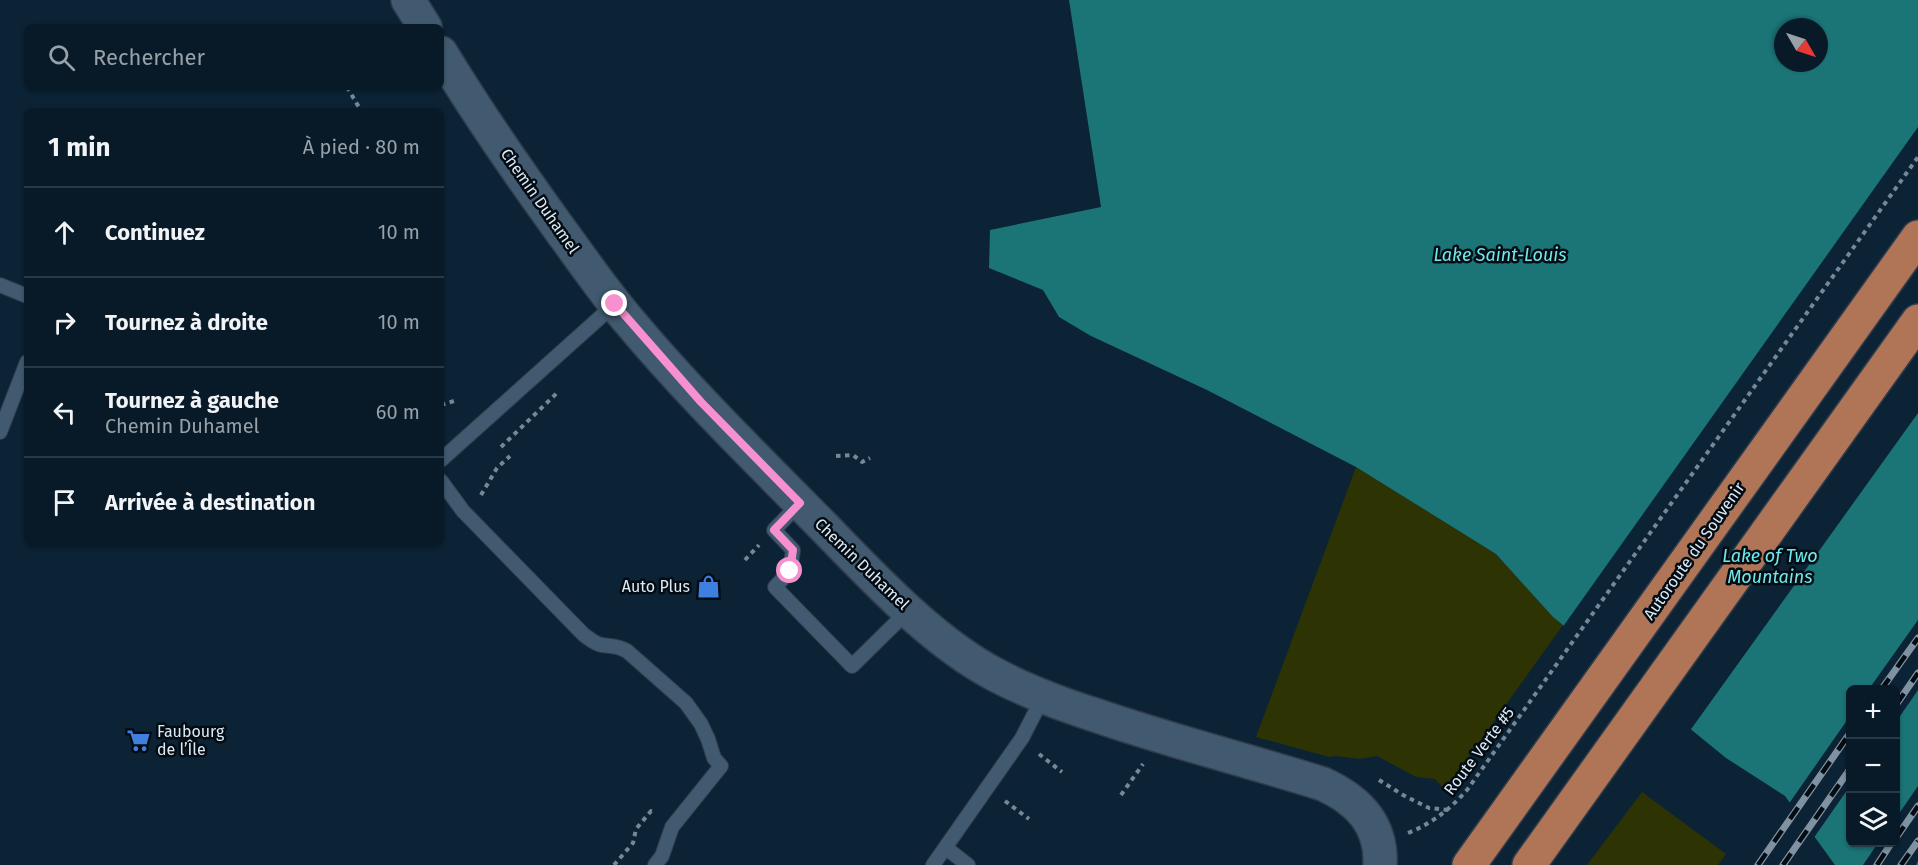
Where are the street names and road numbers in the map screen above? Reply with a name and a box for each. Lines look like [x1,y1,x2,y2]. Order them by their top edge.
street label: Chemin Duhamel [497,145,583,257]
street label: Autoroute du Souvenir [1639,478,1749,623]
street label: Chemin Duhamel [811,514,913,614]
street label: Route Verte #5 [1440,703,1518,799]

